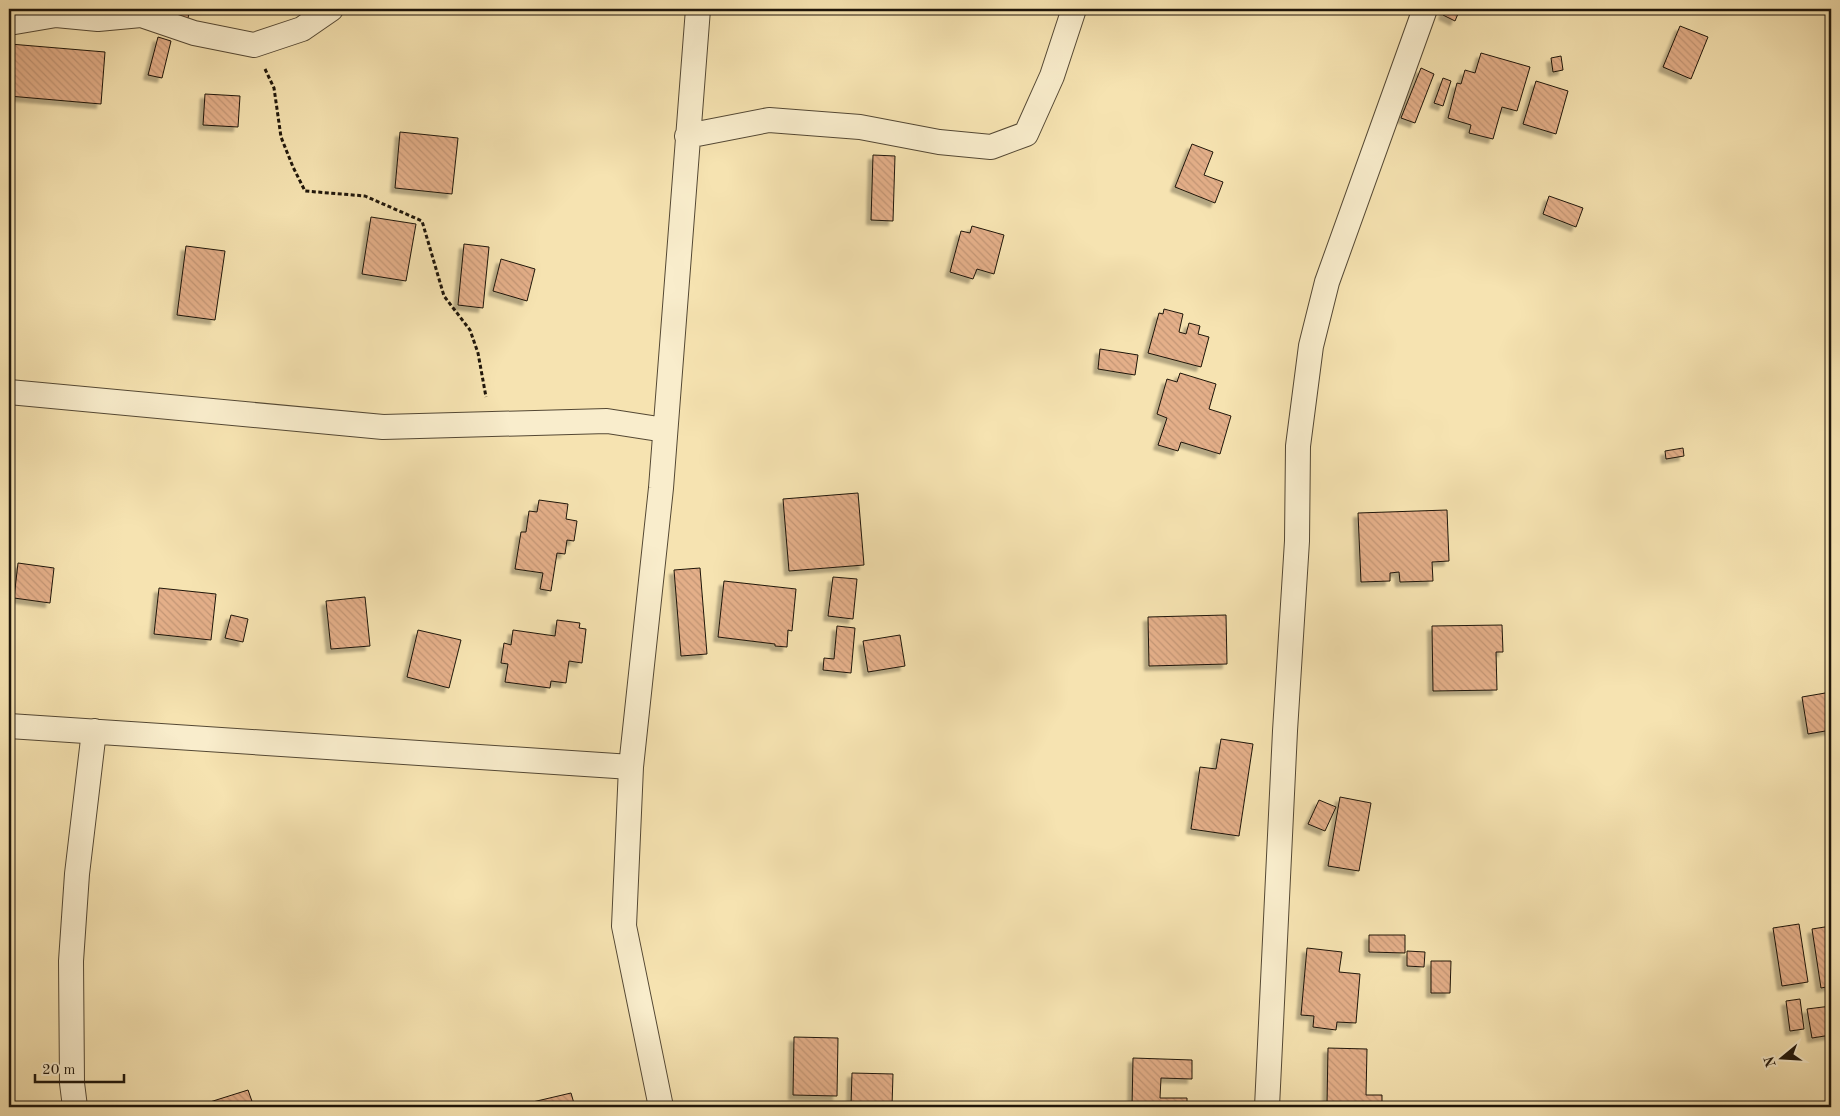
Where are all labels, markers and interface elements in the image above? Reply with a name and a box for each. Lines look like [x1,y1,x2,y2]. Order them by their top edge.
north arrow [1758,1034,1808,1084]
scale bar [35,1051,124,1083]
text: N [1762,1054,1779,1069]
text: 20 m [42,1063,76,1078]

